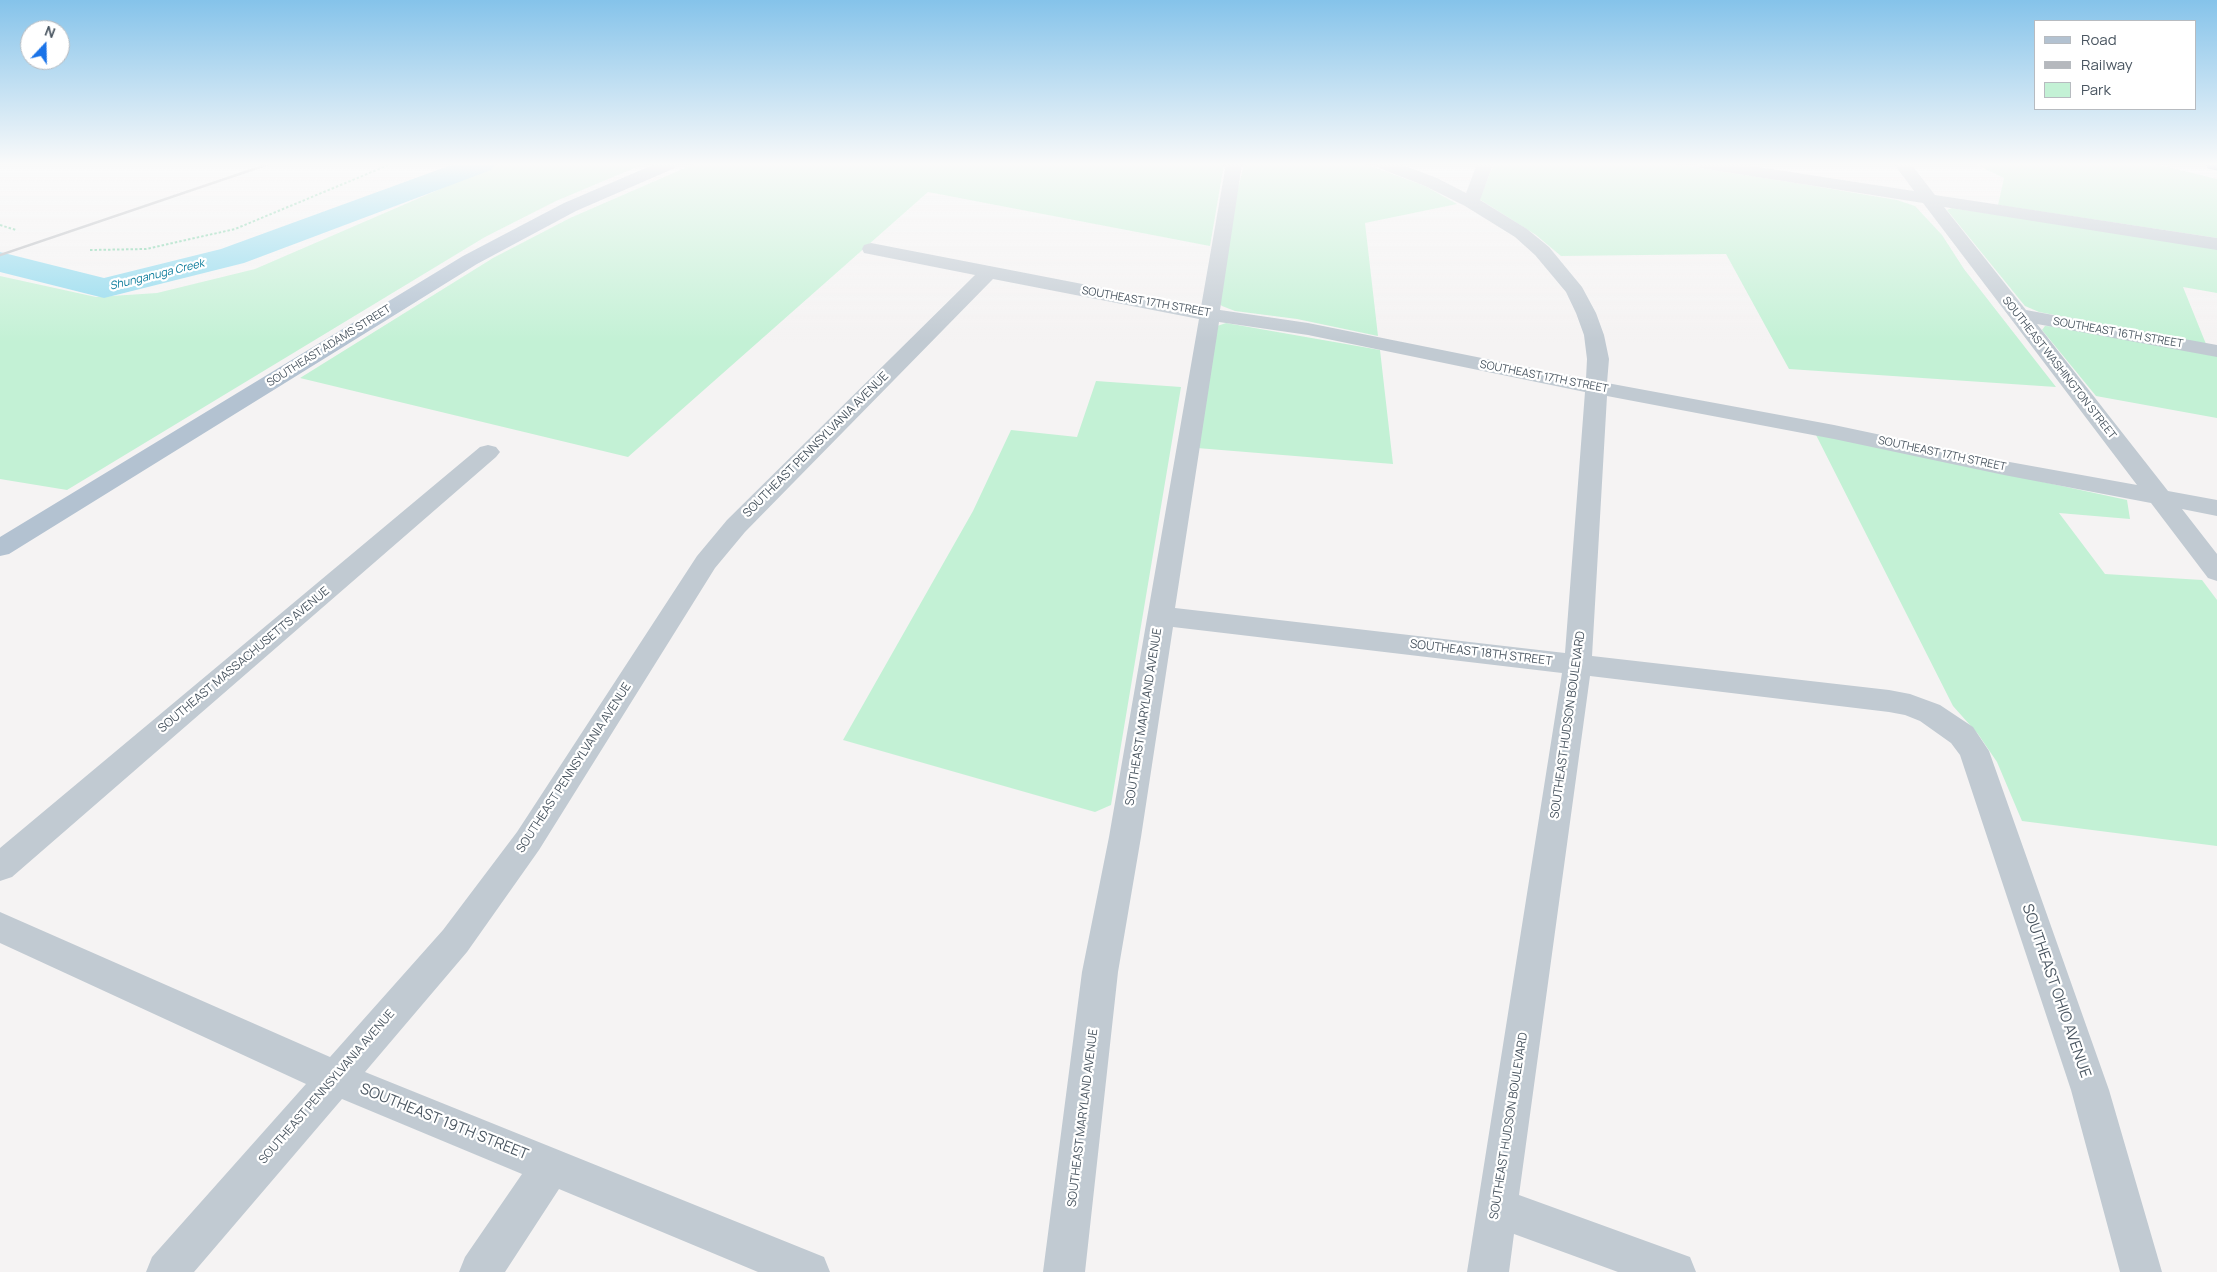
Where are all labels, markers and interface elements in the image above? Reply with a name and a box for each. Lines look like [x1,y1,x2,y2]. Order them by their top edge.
north arrow [20,20,70,70]
legend [2034,20,2197,110]
text: N [42,21,58,42]
text: Road [2081,29,2117,50]
text: Railway [2081,54,2133,75]
text: Park [2081,79,2111,100]
water label: Shunganuga Creek [108,257,206,293]
street label: SOUTHEAST 17TH STREET [1081,284,1211,320]
street label: SOUTHEAST WASHINGTON STREET [1999,294,2119,442]
street label: SOUTHEAST ADAMS STREET [265,302,393,390]
street label: SOUTHEAST 16TH STREET [2052,315,2184,351]
street label: SOUTHEAST 17TH STREET [1479,358,1609,396]
street label: SOUTHEAST PENNSYLVANIA AVENUE [740,369,892,521]
street label: SOUTHEAST 17TH STREET [1877,434,2007,474]
street label: SOUTHEAST MASSACHUSETTS AVENUE [155,584,333,736]
street label: SOUTHEAST MARYLAND AVENUE [1123,627,1165,807]
street label: SOUTHEAST HUDSON BOULEVARD [1548,630,1588,820]
street label: SOUTHEAST 18TH STREET [1409,637,1553,669]
street label: SOUTHEAST PENNSYLVANIA AVENUE [514,680,634,856]
street label: SOUTHEAST OHIO AVENUE [2018,902,2094,1080]
street label: SOUTHEAST PENNSYLVANIA AVENUE [256,1007,398,1167]
street label: SOUTHEAST MARYLAND AVENUE [1065,1028,1101,1208]
street label: SOUTHEAST HUDSON BOULEVARD [1487,1031,1531,1221]
street label: SOUTHEAST 19TH STREET [357,1080,531,1164]

